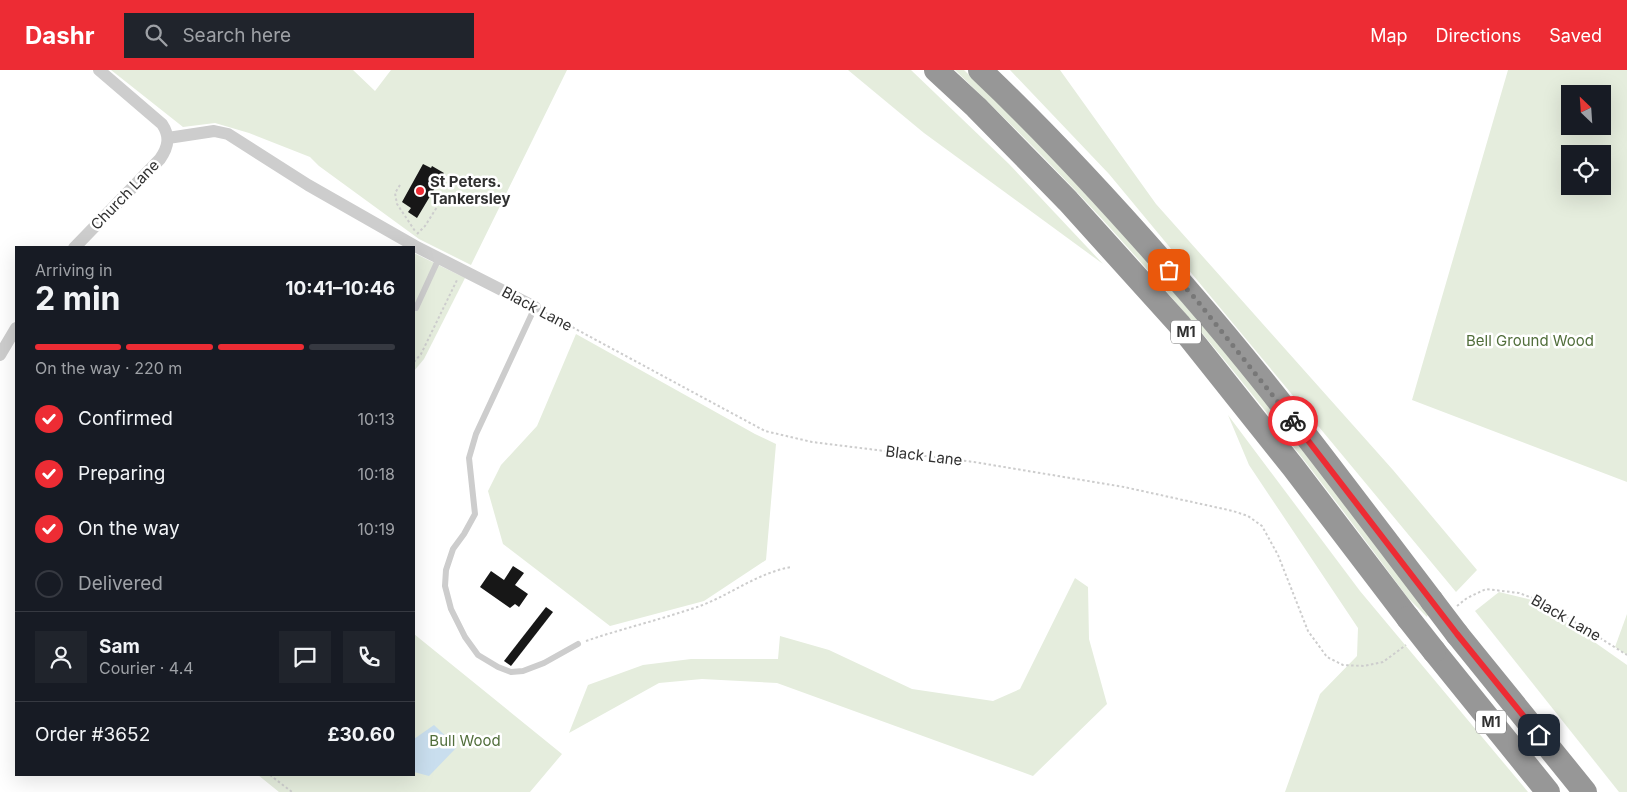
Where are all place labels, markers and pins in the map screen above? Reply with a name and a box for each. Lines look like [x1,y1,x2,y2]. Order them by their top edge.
place label: St Peters. Tankersley [430,172,511,208]
marker: St Peters. Tankersley [414,185,426,197]
pin [1148,249,1190,291]
pin [1518,714,1560,756]

